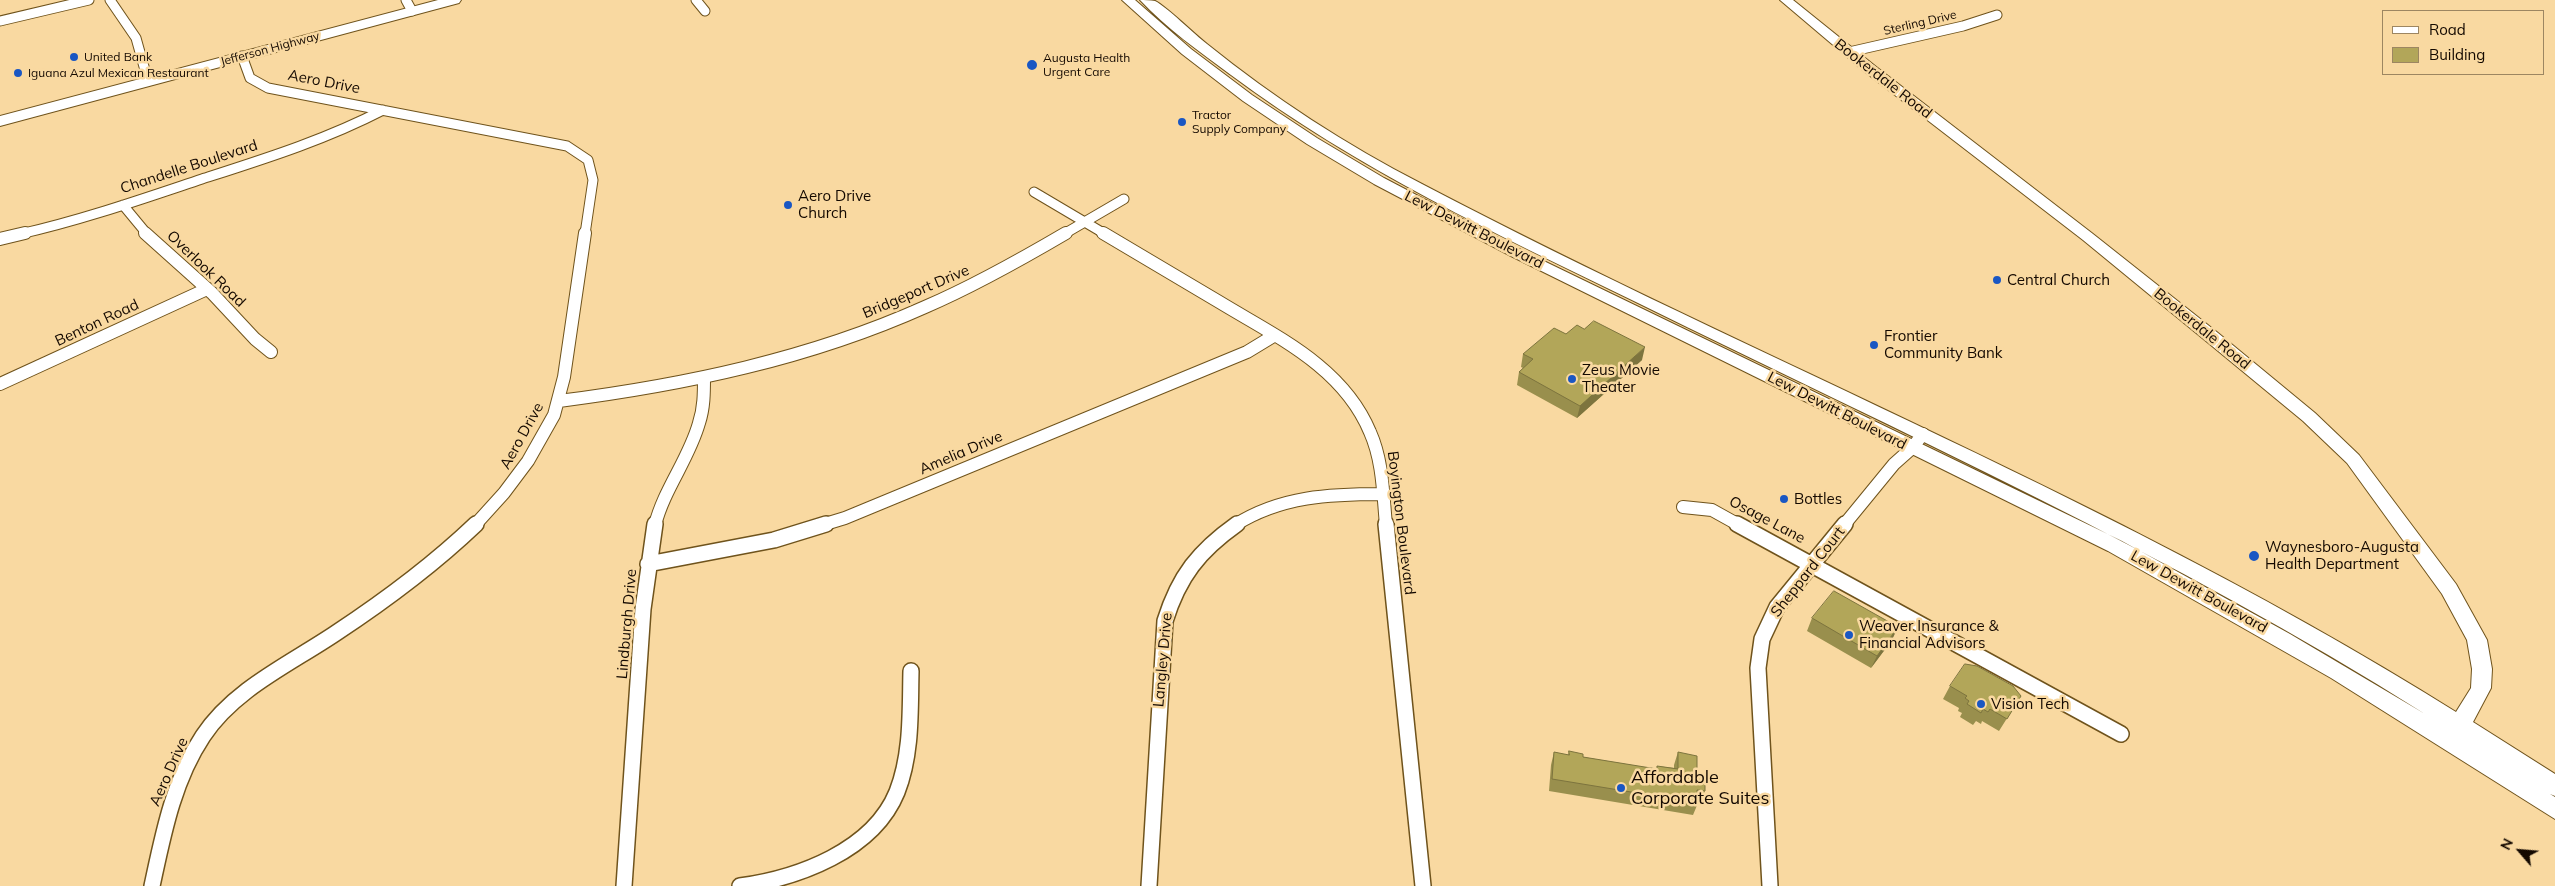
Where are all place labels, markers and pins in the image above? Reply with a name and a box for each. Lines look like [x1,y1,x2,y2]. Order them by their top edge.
place label: United Bank [84,50,152,64]
marker: United Bank [68,51,80,63]
place label: Augusta Health Urgent Care [1043,51,1130,79]
marker: Augusta Health Urgent Care [1025,58,1039,72]
place label: Iguana Azul Mexican Restaurant [28,66,209,80]
marker: Iguana Azul Mexican Restaurant [12,67,24,79]
place label: Tractor Supply Company [1192,108,1286,136]
marker: Tractor Supply Company [1176,116,1188,128]
place label: Aero Drive Church [798,187,871,222]
marker: Aero Drive Church [782,199,794,211]
place label: Central Church [2007,271,2110,289]
marker: Central Church [1991,274,2003,286]
place label: Frontier Community Bank [1884,327,2003,362]
marker: Frontier Community Bank [1868,339,1880,351]
place label: Zeus Movie Theater [1582,361,1660,396]
marker: Zeus Movie Theater [1566,373,1578,385]
place label: Bottles [1794,490,1842,508]
marker: Bottles [1778,493,1790,505]
place label: Waynesboro-Augusta Health Department [2265,538,2419,573]
marker: Waynesboro-Augusta Health Department [2247,549,2261,563]
place label: Weaver Insurance & Financial Advisors [1859,617,1999,652]
marker: Weaver Insurance & Financial Advisors [1843,629,1855,641]
place label: Vision Tech [1991,695,2070,713]
marker: Vision Tech [1975,698,1987,710]
place label: Affordable Corporate Suites [1631,767,1769,810]
marker: Affordable Corporate Suites [1615,782,1627,794]

